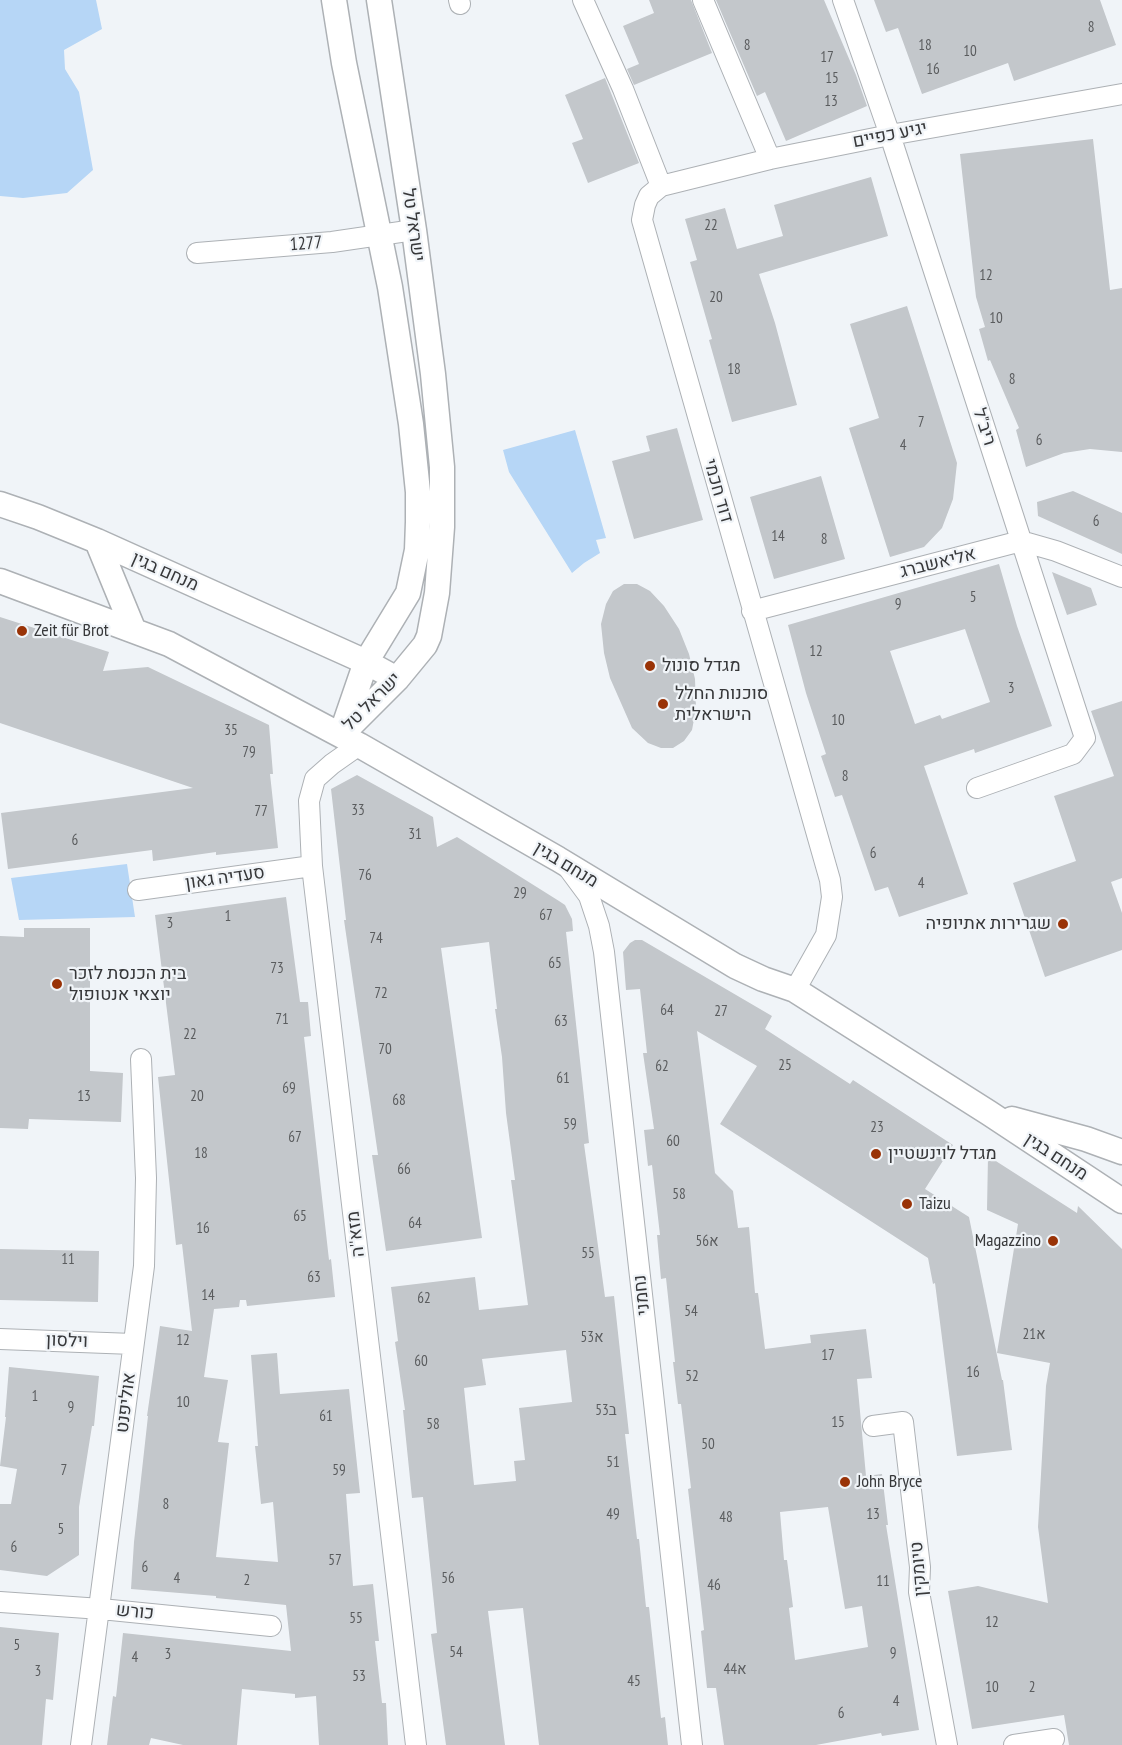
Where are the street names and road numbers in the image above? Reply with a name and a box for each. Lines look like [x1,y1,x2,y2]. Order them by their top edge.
street label: יגיע כפיים [851,117,929,153]
street label: ישראל טל [397,187,429,263]
street label: 1277 [289,232,323,256]
street label: ריב"ל [968,406,1000,448]
street label: דוד חכמי [699,457,737,525]
street label: אליאשברג [898,543,978,583]
street label: מנחם בגין [128,548,202,596]
street label: ישראל טל [338,668,406,736]
street label: מנחם בגין [530,837,602,893]
street label: סעדיה גאון [184,862,266,894]
street label: מנחם בגין [1020,1129,1092,1185]
street label: מזא''ה [342,1210,370,1258]
street label: נחמני [629,1274,655,1316]
street label: וילסון [46,1329,88,1353]
street label: אוליפנט [112,1372,140,1434]
street label: טיומקין [906,1541,932,1597]
street label: כורש [115,1599,155,1625]

